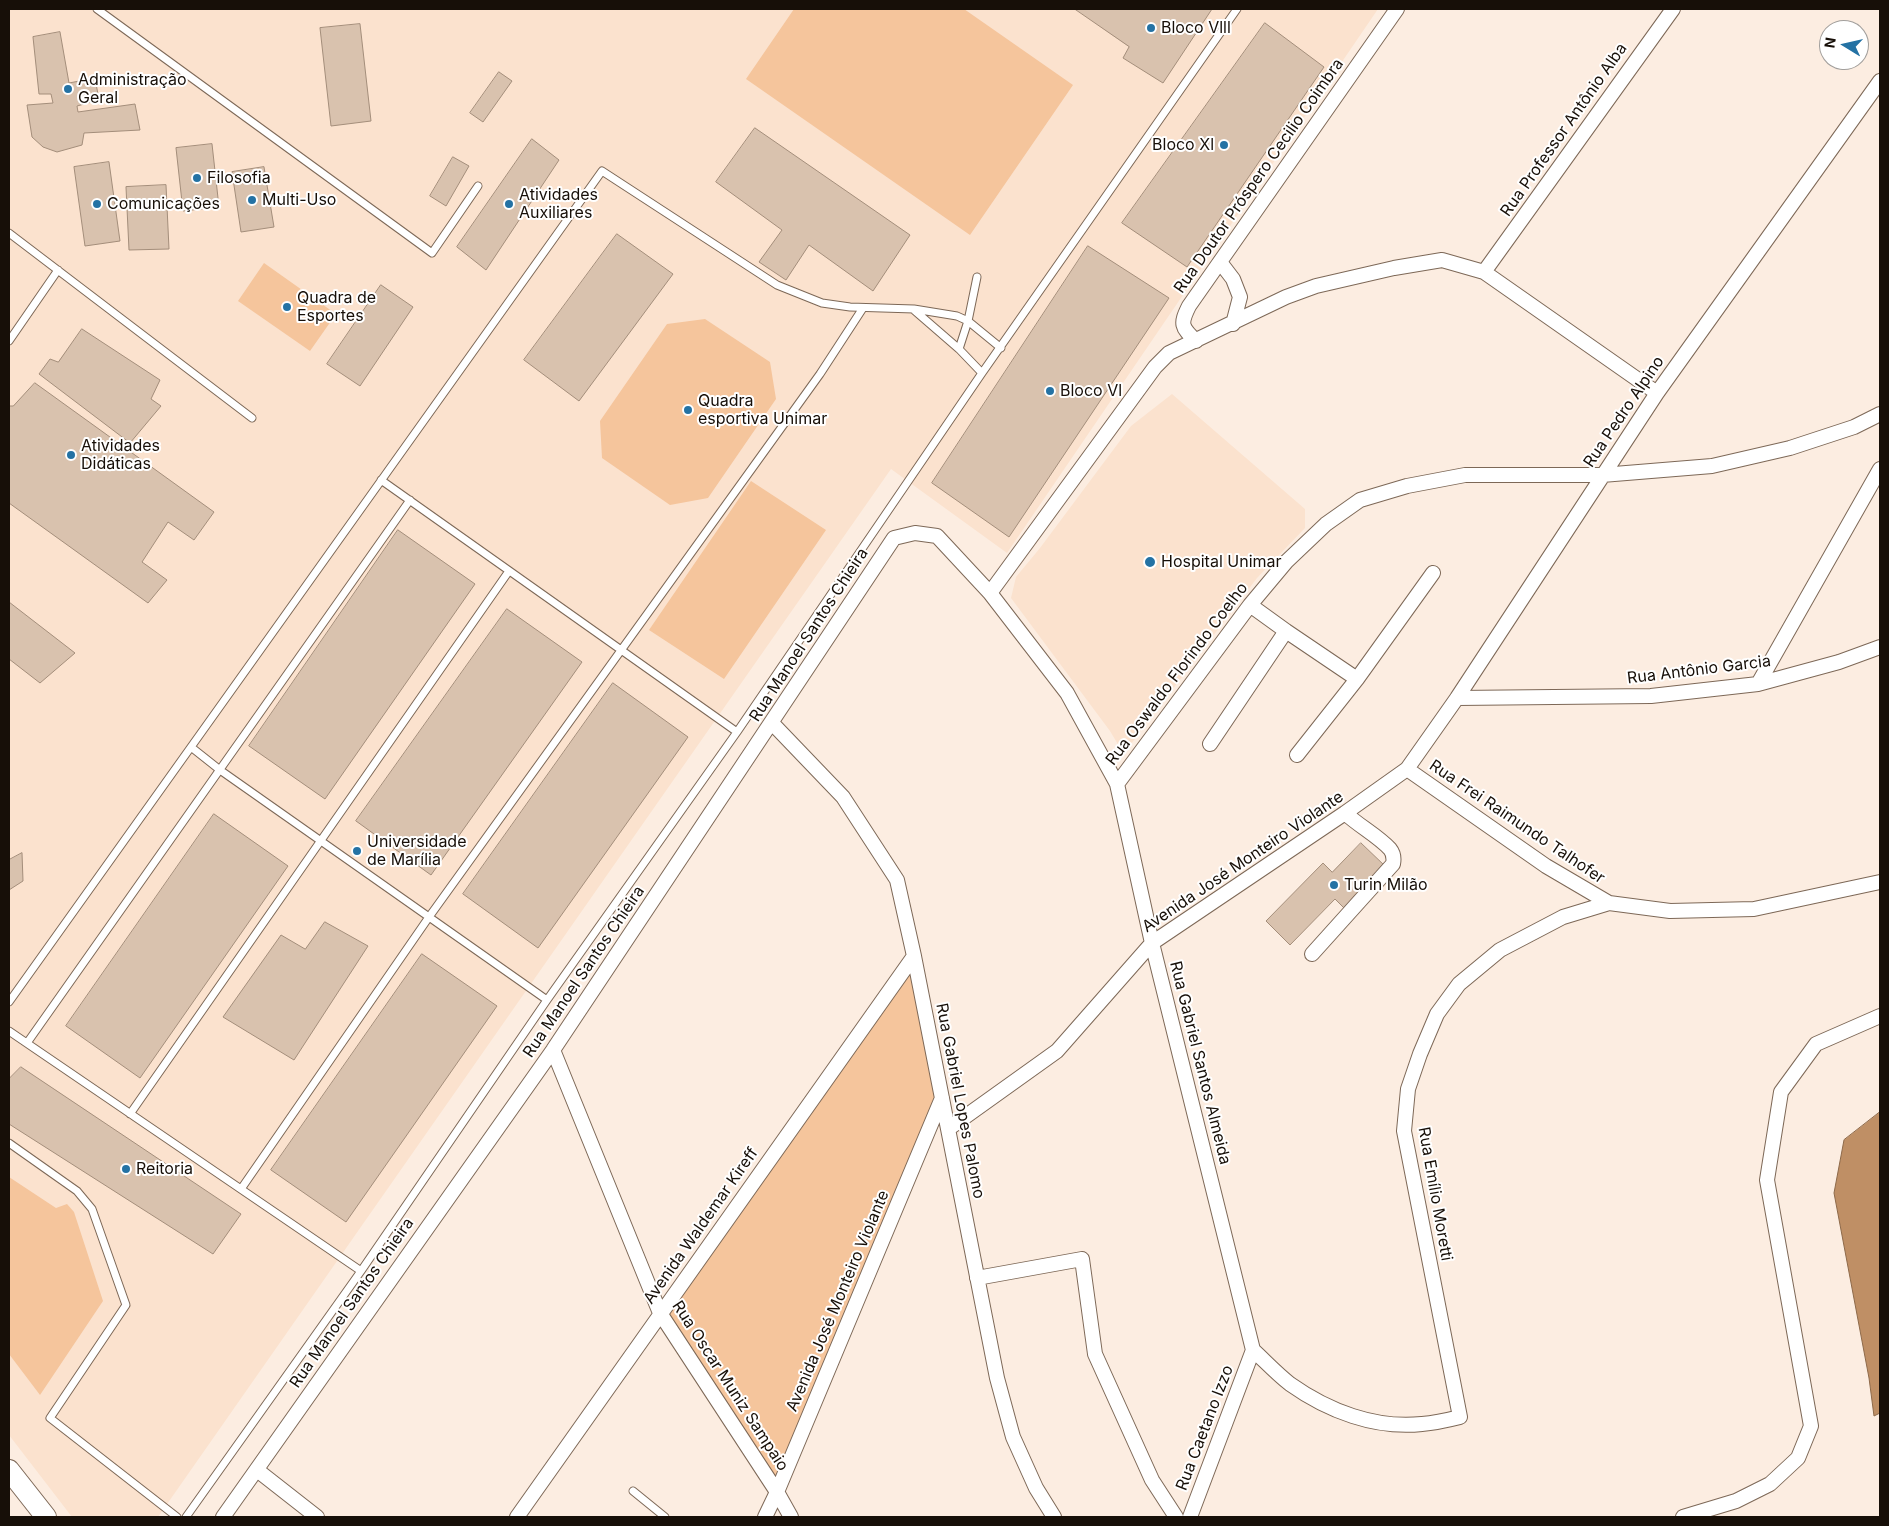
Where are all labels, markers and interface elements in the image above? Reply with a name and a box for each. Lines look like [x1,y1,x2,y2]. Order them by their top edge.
place label: Bloco Vlll [1161,18,1231,38]
north arrow [1819,20,1869,70]
marker: Bloco Vlll [1145,22,1157,34]
text: N [1820,36,1839,49]
street label: Rua Professor Antônio Alba [1497,40,1631,220]
street label: Rua Doutor Próspero Cecilio Coimbra [1170,55,1348,297]
place label: Administração Geral [78,70,187,108]
marker: Administração Geral [62,83,74,95]
place label: Bloco Xl [1152,135,1214,155]
marker: Bloco Xl [1218,139,1230,151]
place label: Filosofia [207,168,271,188]
marker: Filosofia [191,172,203,184]
place label: Atividades Auxiliares [519,185,598,223]
place label: Multi-Uso [262,190,336,210]
place label: Comunicações [107,194,220,214]
marker: Multi-Uso [246,194,258,206]
marker: Comunicações [91,198,103,210]
marker: Atividades Auxiliares [503,198,515,210]
place label: Quadra de Esportes [297,288,376,326]
marker: Quadra de Esportes [281,301,293,313]
street label: Rua Pedro Alpino [1580,353,1668,471]
place label: Bloco Vl [1060,381,1122,401]
marker: Bloco Vl [1044,385,1056,397]
place label: Quadra esportiva Unimar [698,391,827,429]
marker: Quadra esportiva Unimar [682,404,694,416]
place label: Atividades Didáticas [81,436,160,474]
marker: Atividades Didáticas [65,449,77,461]
street label: Rua Manoel Santos Chieira [746,545,872,725]
place label: Hospital Unimar [1161,552,1282,572]
marker: Hospital Unimar [1143,555,1157,569]
street label: Rua Oswaldo Florindo Coelho [1102,579,1252,769]
street label: Rua Antônio Garcia [1626,652,1772,688]
street label: Rua Frei Raimundo Talhofer [1426,756,1608,888]
street label: Avenida José Monteiro Violante [1139,787,1347,937]
place label: Universidade de Marília [367,832,466,870]
marker: Universidade de Marília [351,845,363,857]
place label: Turin Milão [1344,875,1427,895]
marker: Turin Milão [1328,879,1340,891]
street label: Rua Manoel Santos Chieira [519,882,649,1062]
street label: Rua Gabriel Santos Almeida [1165,959,1235,1167]
street label: Rua Gabriel Lopes Palomo [932,1002,988,1200]
street label: Rua Emílio Moretti [1414,1126,1456,1262]
street label: Avenida Waldemar Kireff [640,1144,762,1308]
place label: Reitoria [136,1159,193,1179]
marker: Reitoria [120,1163,132,1175]
street label: Avenida José Monteiro Violante [783,1188,893,1414]
street label: Rua Manoel Santos Chieira [286,1214,418,1392]
street label: Rua Oscar Muniz Sampaio [668,1297,792,1475]
street label: Rua Caetano Izzo [1172,1363,1238,1493]

